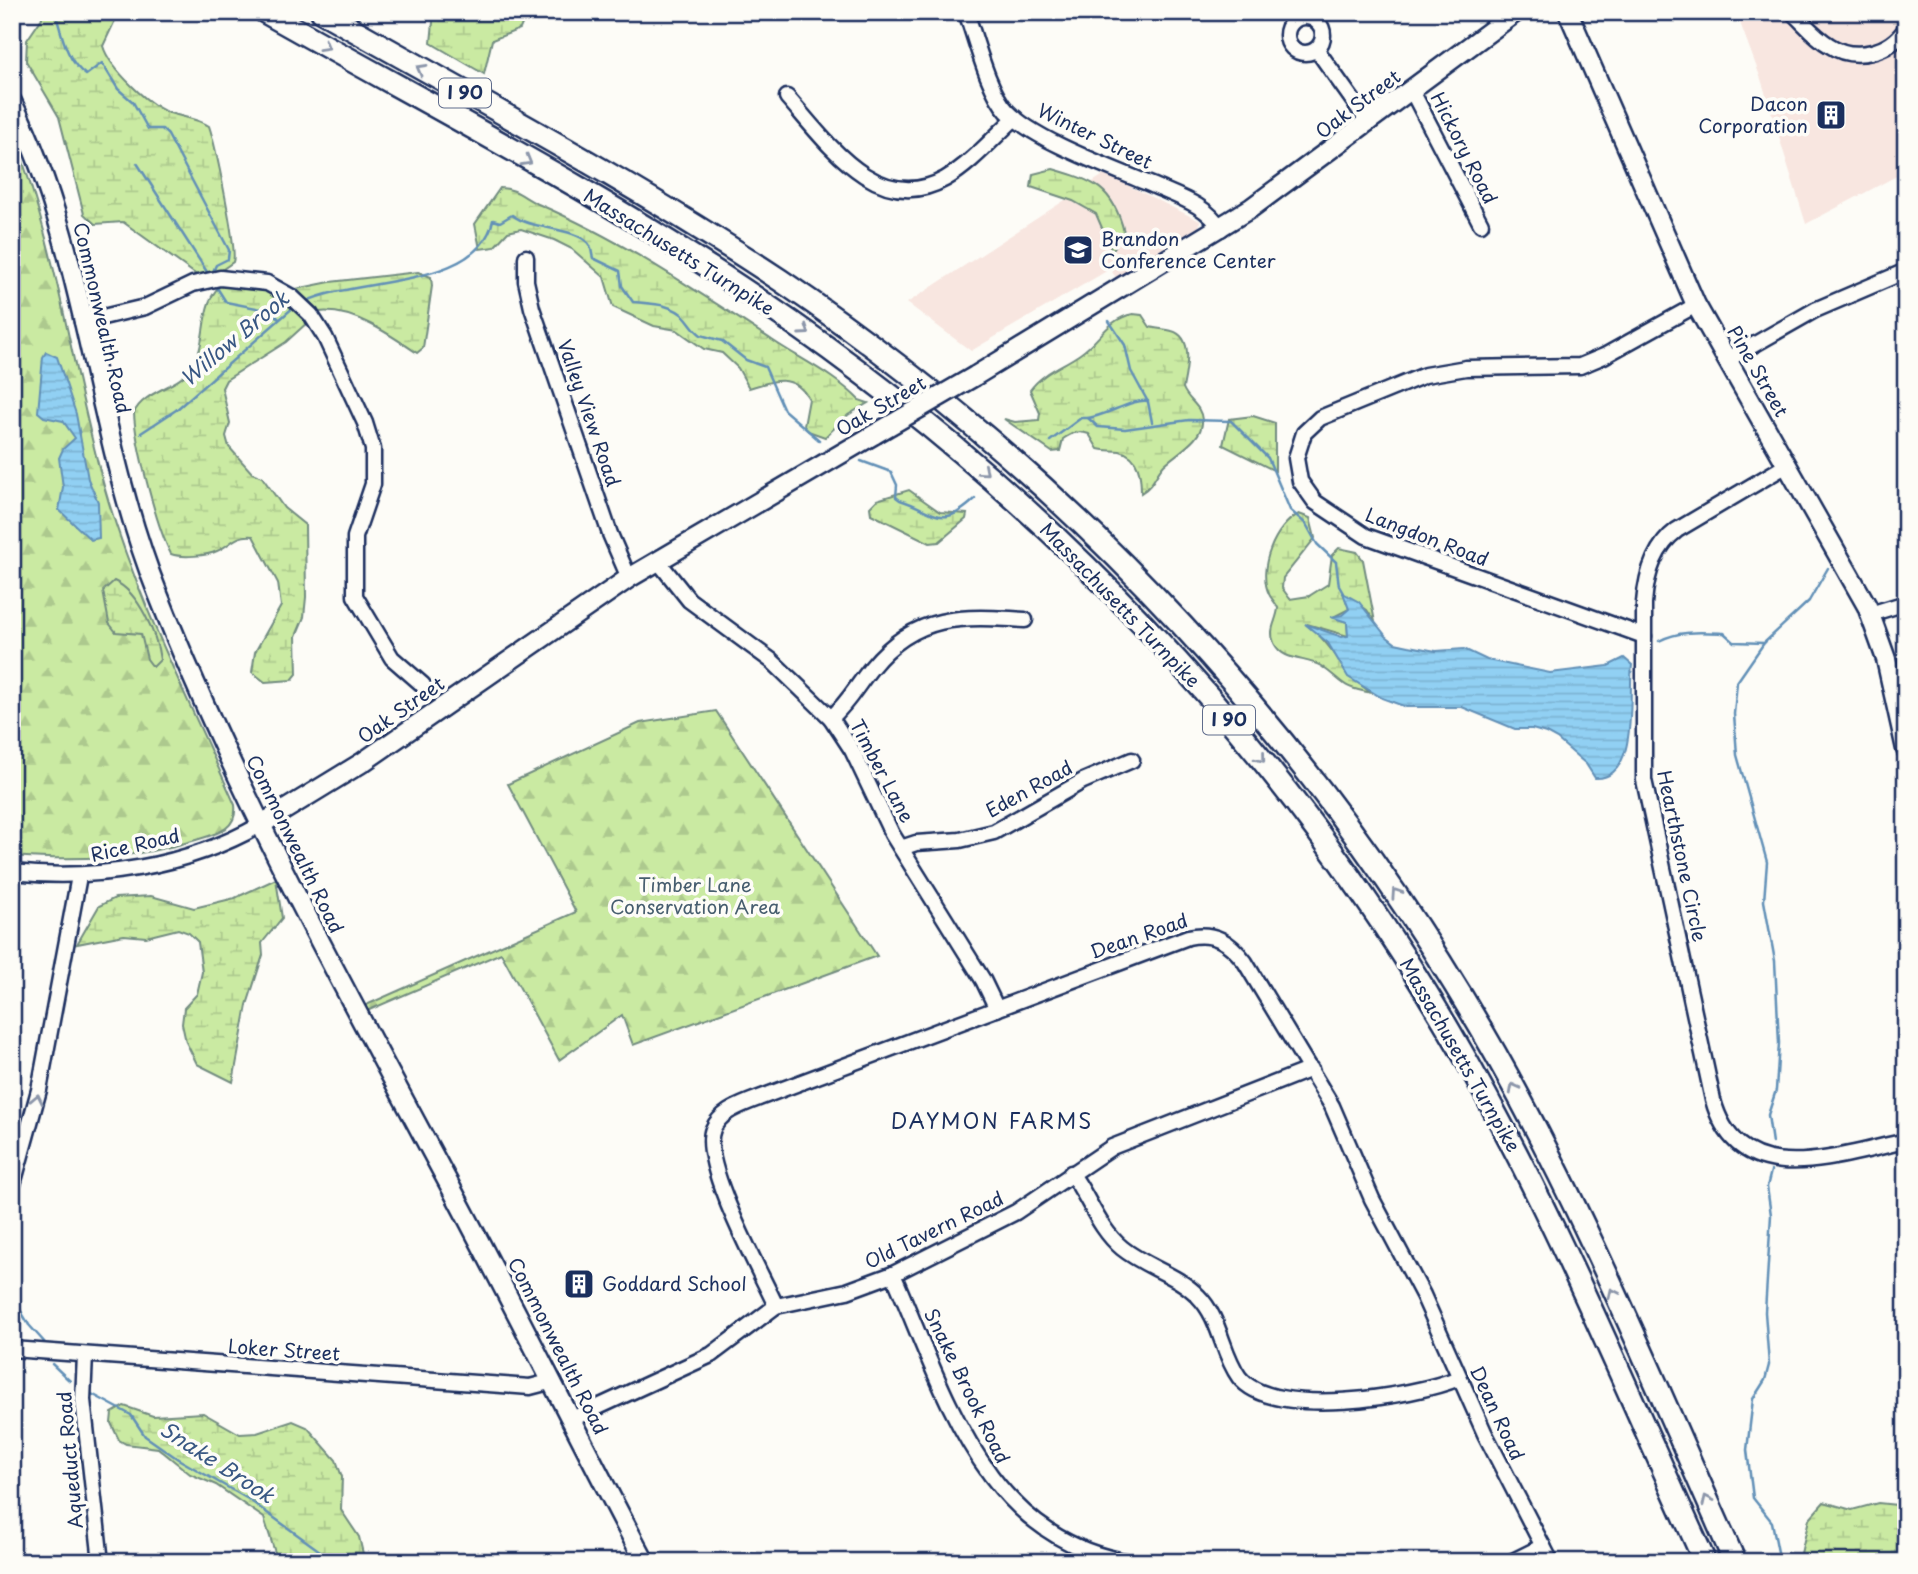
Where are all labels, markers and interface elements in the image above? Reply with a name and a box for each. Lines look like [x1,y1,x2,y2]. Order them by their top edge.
one-way arrow [317,38,330,51]
street label: Oak Street [1309,62,1406,144]
one-way arrow [416,64,429,77]
road number: I 90 [439,78,491,108]
street label: Hickory Road [1425,87,1505,208]
place label: Dacon Corporation [1698,89,1808,139]
street label: Winter Street [1033,95,1158,175]
building icon: Dacon Corporation [1814,98,1848,132]
one-way arrow [520,153,533,166]
street label: Massachusetts Turnpike [579,181,780,321]
street label: Commonwealth Road [67,219,139,416]
place label: Brandon Conference Center [1101,224,1276,274]
school or university icon: Brandon Conference Center [1061,233,1095,267]
water label: Willow Brook [172,282,296,393]
street label: Pine Street [1721,320,1796,421]
one-way arrow [797,323,810,335]
street label: Valley View Road [552,335,628,490]
street label: Oak Street [830,368,931,442]
one-way arrow [976,463,989,475]
street label: Langdon Road [1362,500,1493,572]
street label: Massachusetts Turnpike [1034,515,1207,693]
street label: Oak Street [351,669,450,749]
road number: I 90 [1203,706,1255,734]
street label: Timber Lane [844,714,922,827]
street label: Commonwealth Road [240,750,351,938]
one-way arrow [1252,750,1265,762]
street label: Eden Road [980,753,1077,824]
street label: Hearthstone Circle [1651,767,1715,944]
street label: Rice Road [87,820,182,868]
park label: Timber Lane Conservation Area [610,870,780,920]
one-way arrow [1391,888,1404,901]
street label: Dean Road [1086,905,1191,965]
street label: Massachusetts Turnpike [1394,952,1528,1157]
one-way arrow [1509,1083,1522,1095]
one-way arrow [28,1093,43,1105]
district label: DAYMON FARMS [891,1104,1093,1136]
street label: Old Tavern Road [859,1183,1008,1275]
street label: Commonwealth Road [502,1252,616,1439]
building icon: Goddard School [562,1267,596,1301]
place label: Goddard School [602,1269,747,1297]
one-way arrow [1607,1288,1621,1300]
street label: Snake Brook Road [918,1303,1018,1468]
street label: Loker Street [227,1331,341,1367]
street label: Dean Road [1464,1361,1532,1465]
street label: Aqueduct Road [49,1390,89,1530]
water label: Snake Brook [155,1412,282,1511]
one-way arrow [1701,1495,1715,1507]

